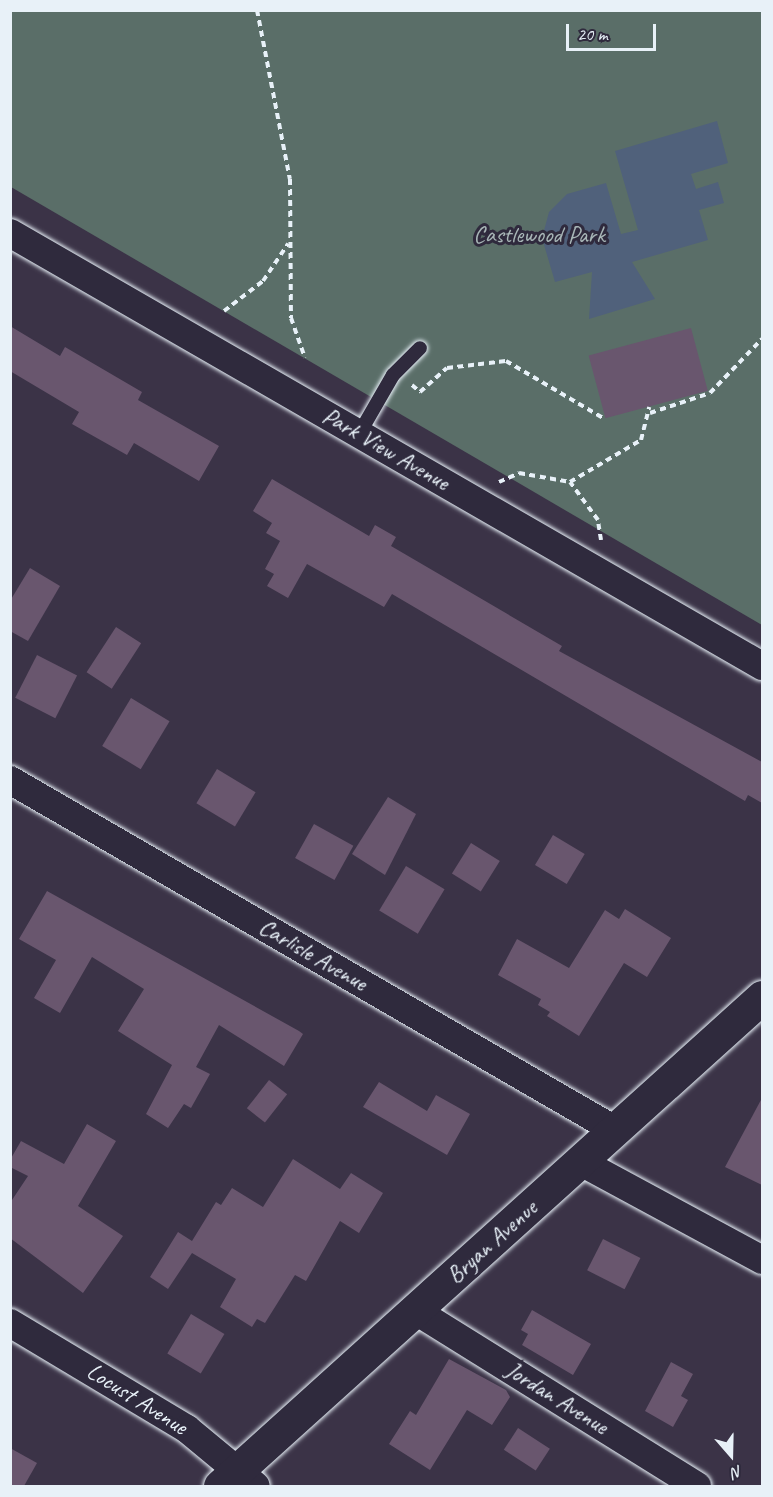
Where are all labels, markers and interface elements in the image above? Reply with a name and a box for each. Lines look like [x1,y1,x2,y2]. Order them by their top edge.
scale bar [569,12,659,50]
text: 20 m [577,23,608,45]
park label: Castlewood Park [473,221,605,249]
street label: Park View Avenue [318,401,454,497]
street label: Carlisle Avenue [254,913,372,997]
street label: Bryan Avenue [441,1194,543,1290]
street label: Jordan Avenue [501,1355,613,1441]
street label: Locust Avenue [81,1357,193,1441]
north arrow [701,1425,761,1485]
text: N [729,1461,745,1483]

